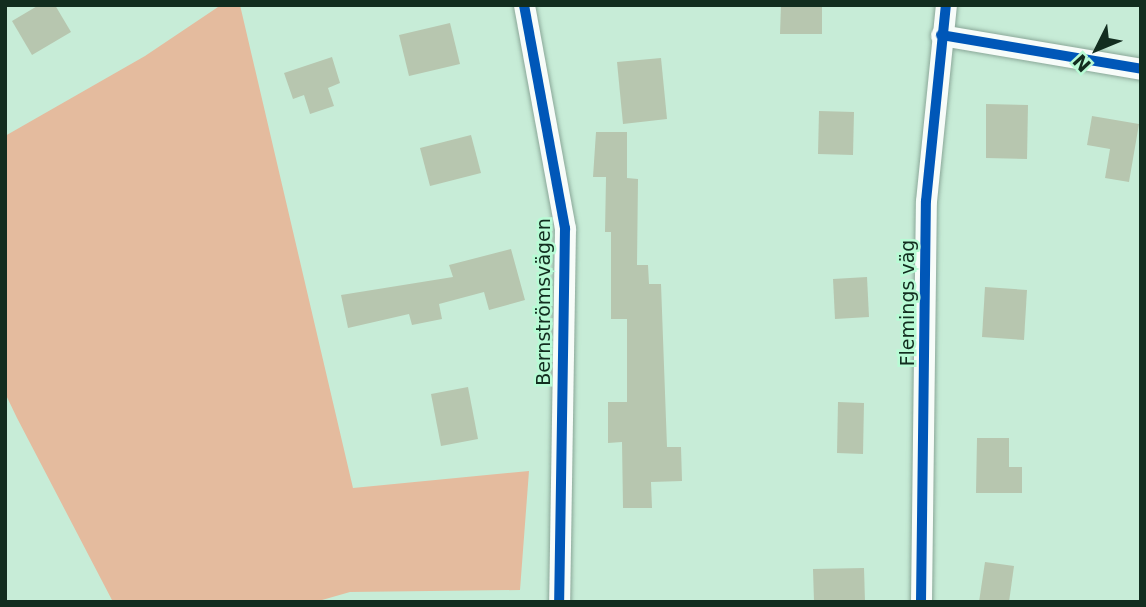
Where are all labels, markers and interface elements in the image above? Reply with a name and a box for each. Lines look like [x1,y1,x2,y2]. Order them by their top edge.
north arrow [1062,14,1132,84]
text: N [1068,50,1095,77]
street label: Bernströmsvägen [533,218,555,386]
street label: Flemings väg [897,240,919,366]

